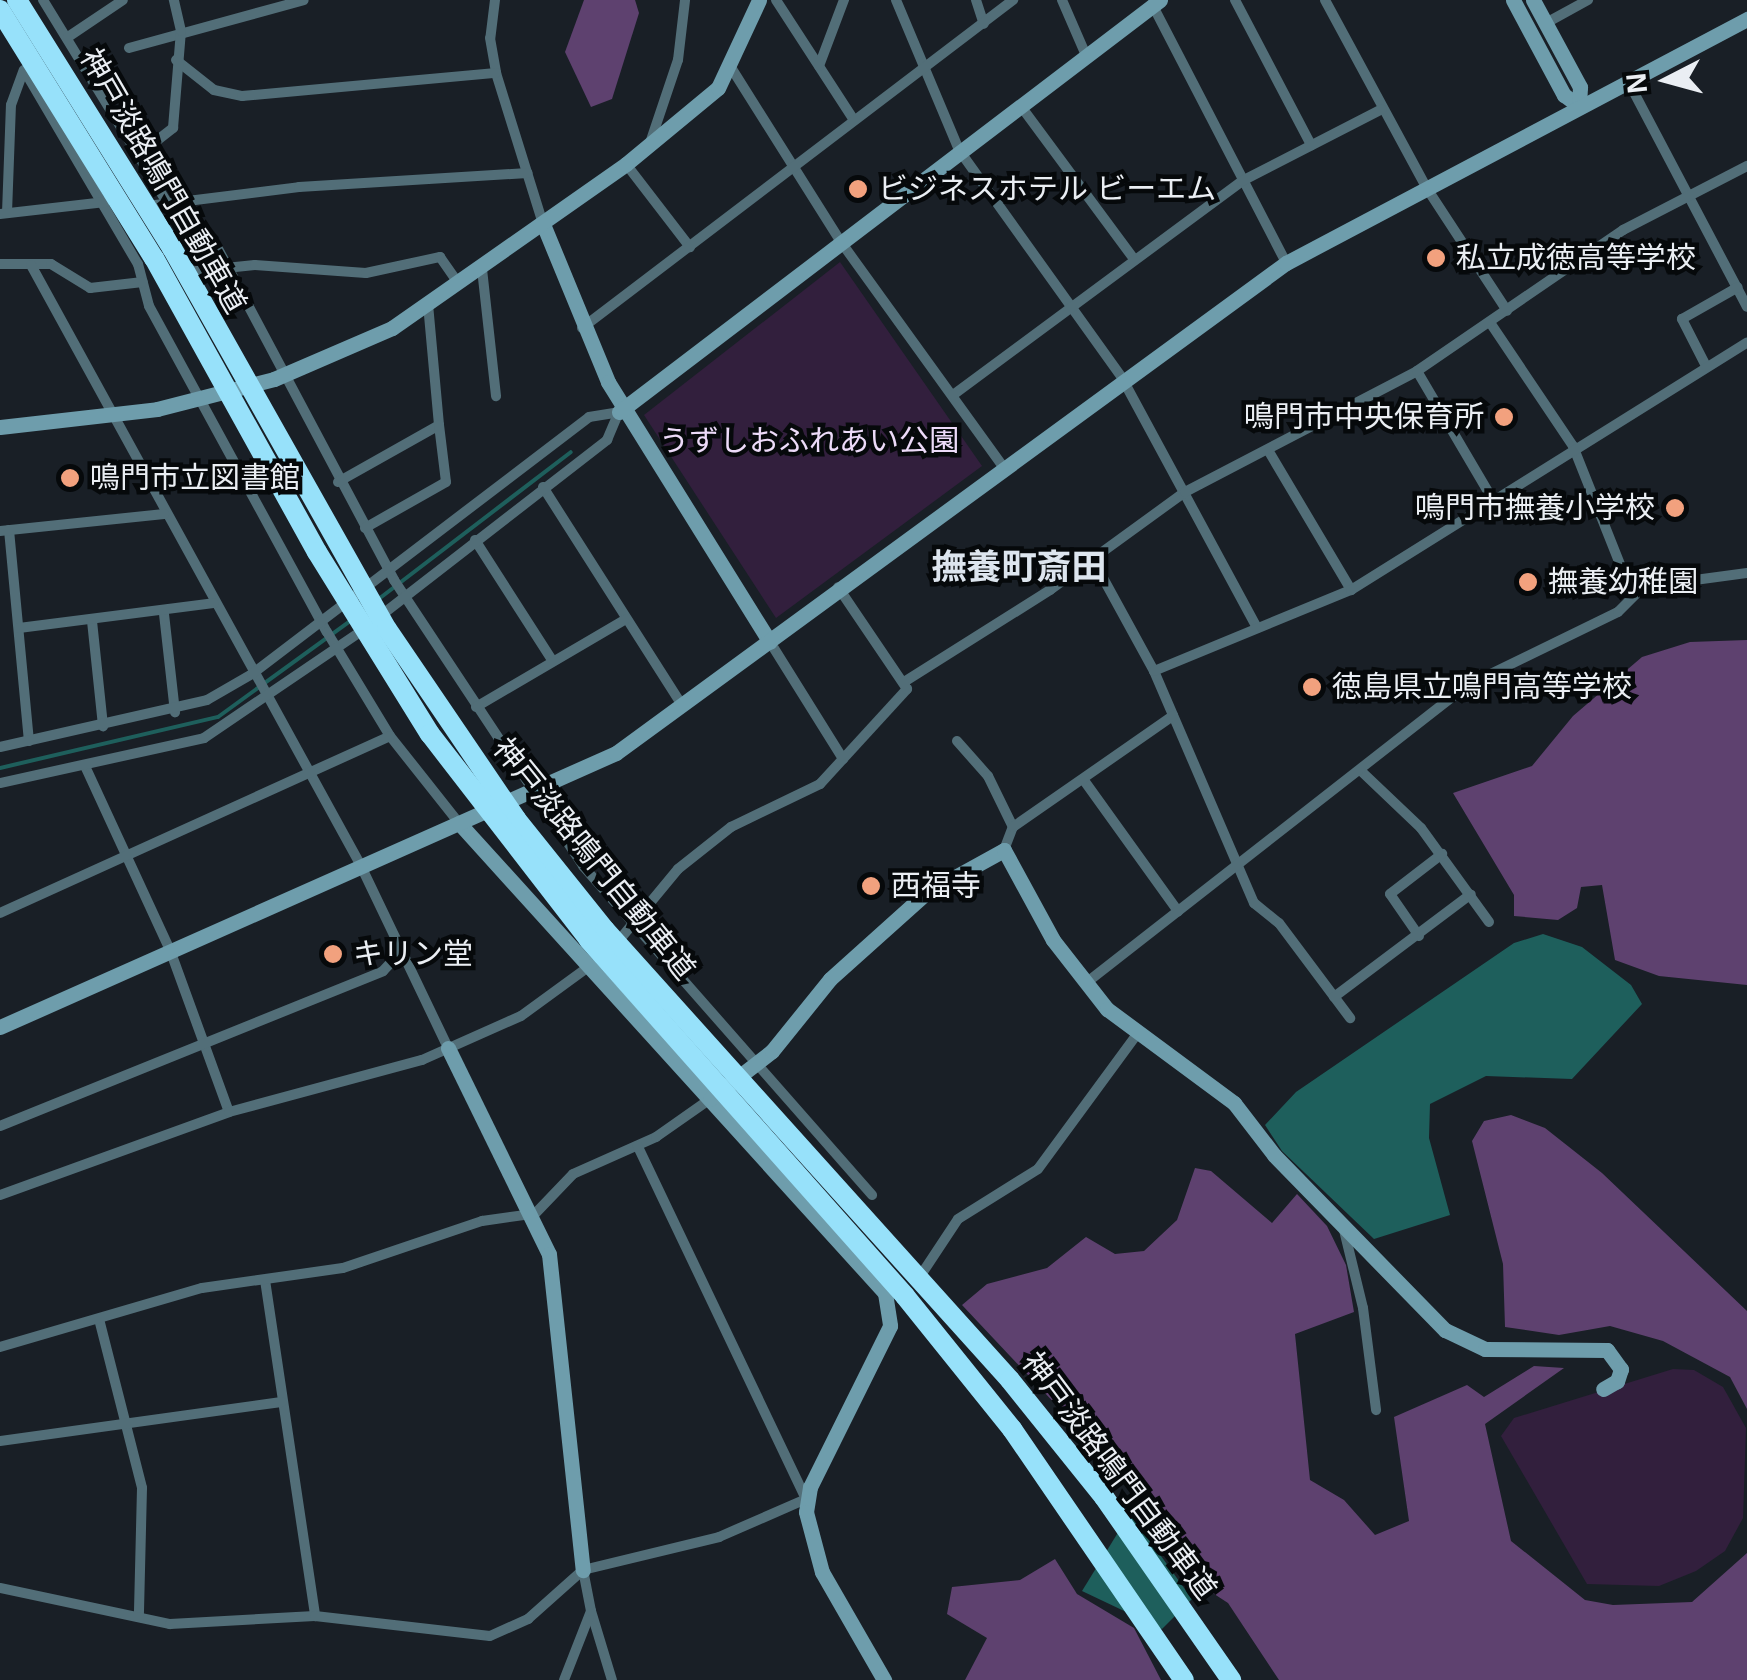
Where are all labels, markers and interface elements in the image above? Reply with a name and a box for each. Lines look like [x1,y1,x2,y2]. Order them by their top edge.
north arrow [1617,30,1717,130]
street label: 神戸淡路鳴門自動車道 [72,42,254,320]
text: N [1620,72,1653,95]
place label: ビジネスホテル ビーエム [878,171,1216,207]
marker: ビジネスホテル ビーエム [847,178,869,200]
place label: 私立成徳高等学校 [1456,240,1696,276]
marker: 私立成徳高等学校 [1425,247,1447,269]
place label: 鳴門市中央保育所 [1244,399,1484,435]
marker: 鳴門市中央保育所 [1493,406,1515,428]
park label: うずしおふれあい公園 [659,423,959,459]
place label: 鳴門市立図書館 [90,460,300,496]
marker: 鳴門市立図書館 [59,467,81,489]
place label: 鳴門市撫養小学校 [1415,490,1655,526]
marker: 鳴門市撫養小学校 [1664,497,1686,519]
district label: 撫養町斎田 [932,546,1106,588]
place label: 撫養幼稚園 [1548,564,1698,600]
marker: 撫養幼稚園 [1517,571,1539,593]
place label: 徳島県立鳴門高等学校 [1332,669,1632,705]
marker: 徳島県立鳴門高等学校 [1301,676,1323,698]
street label: 神戸淡路鳴門自動車道 [486,731,702,987]
place label: 西福寺 [891,868,981,904]
marker: 西福寺 [860,875,882,897]
place label: キリン堂 [353,936,473,972]
marker: キリン堂 [322,943,344,965]
street label: 神戸淡路鳴門自動車道 [1014,1345,1224,1607]

